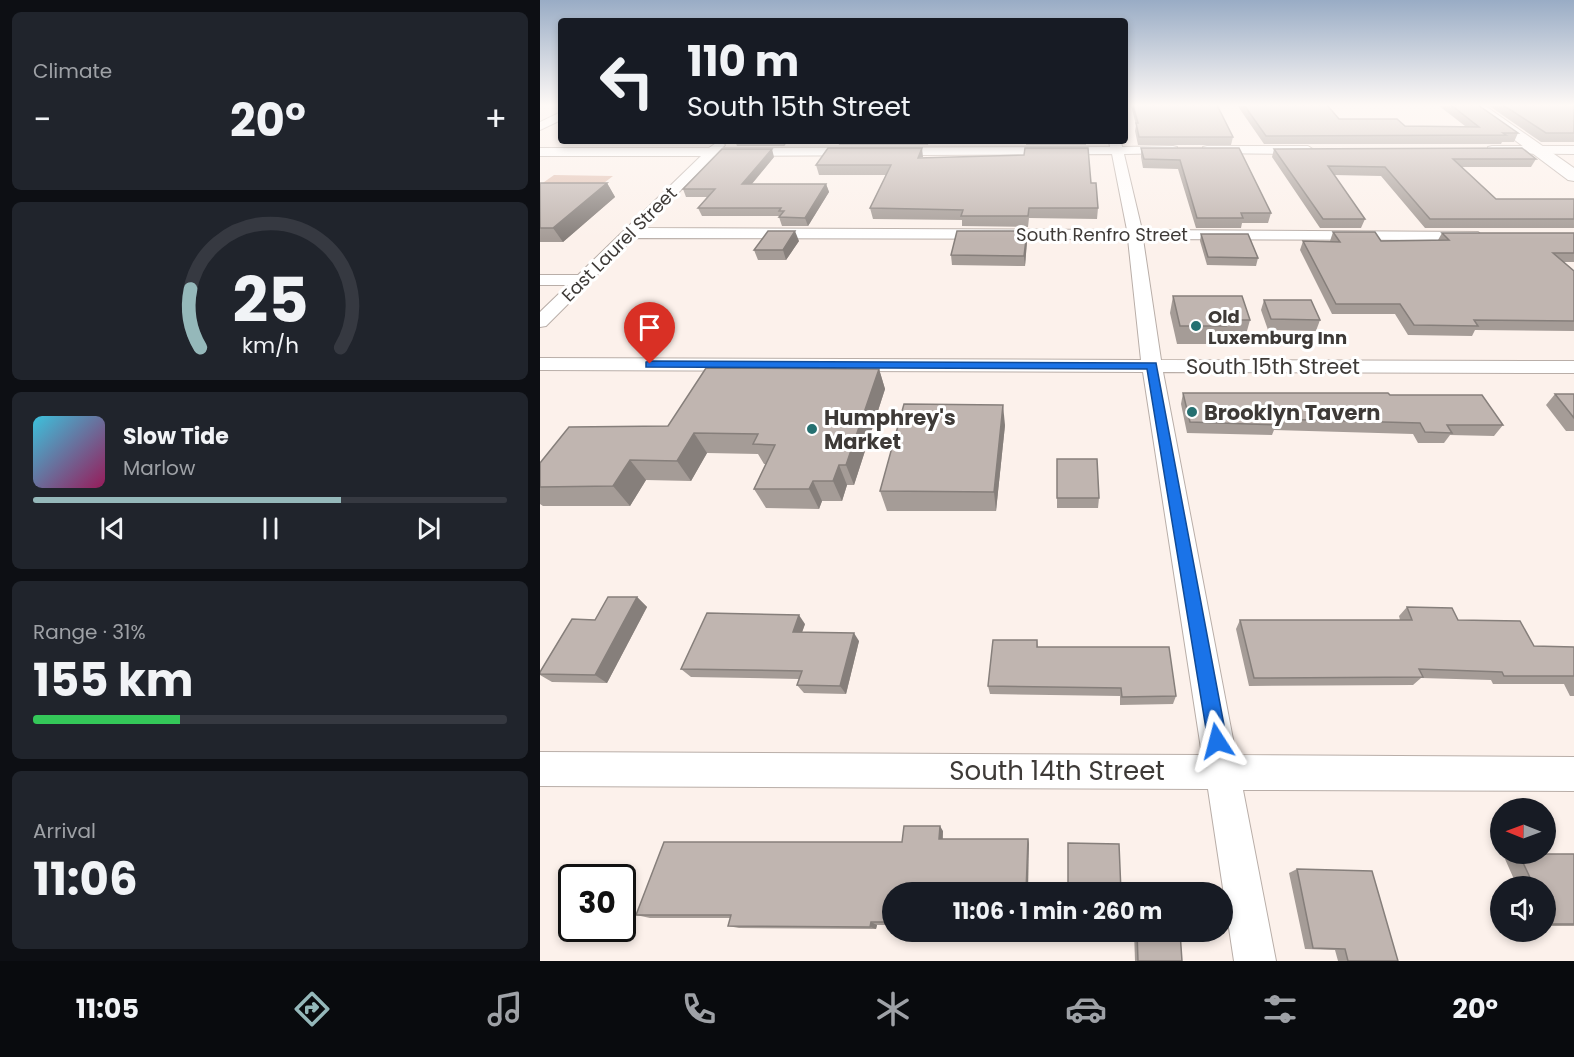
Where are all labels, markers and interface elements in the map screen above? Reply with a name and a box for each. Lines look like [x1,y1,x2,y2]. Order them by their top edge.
text: 110 m [687,32,799,91]
icon: left [588,42,666,120]
text: Climate [33,57,112,85]
text: South 15th Street [687,88,911,125]
text: 20° [230,89,306,152]
text: − [33,96,51,143]
text: + [484,96,507,143]
street label: East Laurel Street [556,181,682,307]
street label: South Renfro Street [1016,222,1188,247]
text: 25 [232,256,308,344]
pin [624,302,675,364]
place label: Old Luxemburg Inn [1208,304,1347,350]
icon: arrive [633,311,666,344]
marker: Old Luxemburg Inn [1189,319,1203,333]
text: km/h [241,330,299,361]
street label: South 15th Street [1186,352,1360,381]
place label: Brooklyn Tavern [1204,398,1381,427]
place label: Humphrey's Market [824,403,956,456]
marker: Brooklyn Tavern [1185,405,1199,419]
text: Slow Tide [123,421,229,452]
marker: Humphrey's Market [805,422,819,436]
text: Marlow [123,454,195,482]
icon: previous [96,512,129,545]
icon: pause [254,512,287,545]
icon: next [412,512,445,545]
text: Range · 31% [33,618,146,646]
text: 155 km [33,649,193,712]
position arrow [1185,709,1249,773]
street label: South 14th Street [949,753,1165,789]
north arrow [1490,798,1556,864]
map controls [1490,798,1556,942]
text: Arrival [33,817,96,845]
text: 11:06 [33,848,138,911]
speed limit sign: 30 [558,864,636,942]
button: sound [1490,876,1556,942]
text: 11:06 · 1 min · 260 m [953,896,1162,927]
icon: directions [291,988,333,1030]
icon: music [484,988,526,1030]
icon: phone [678,988,720,1030]
icon: climate [872,988,914,1030]
icon: car [1065,988,1107,1030]
icon: filters [1259,988,1301,1030]
text: 11:05 [76,990,139,1027]
text: 20° [1453,990,1498,1027]

